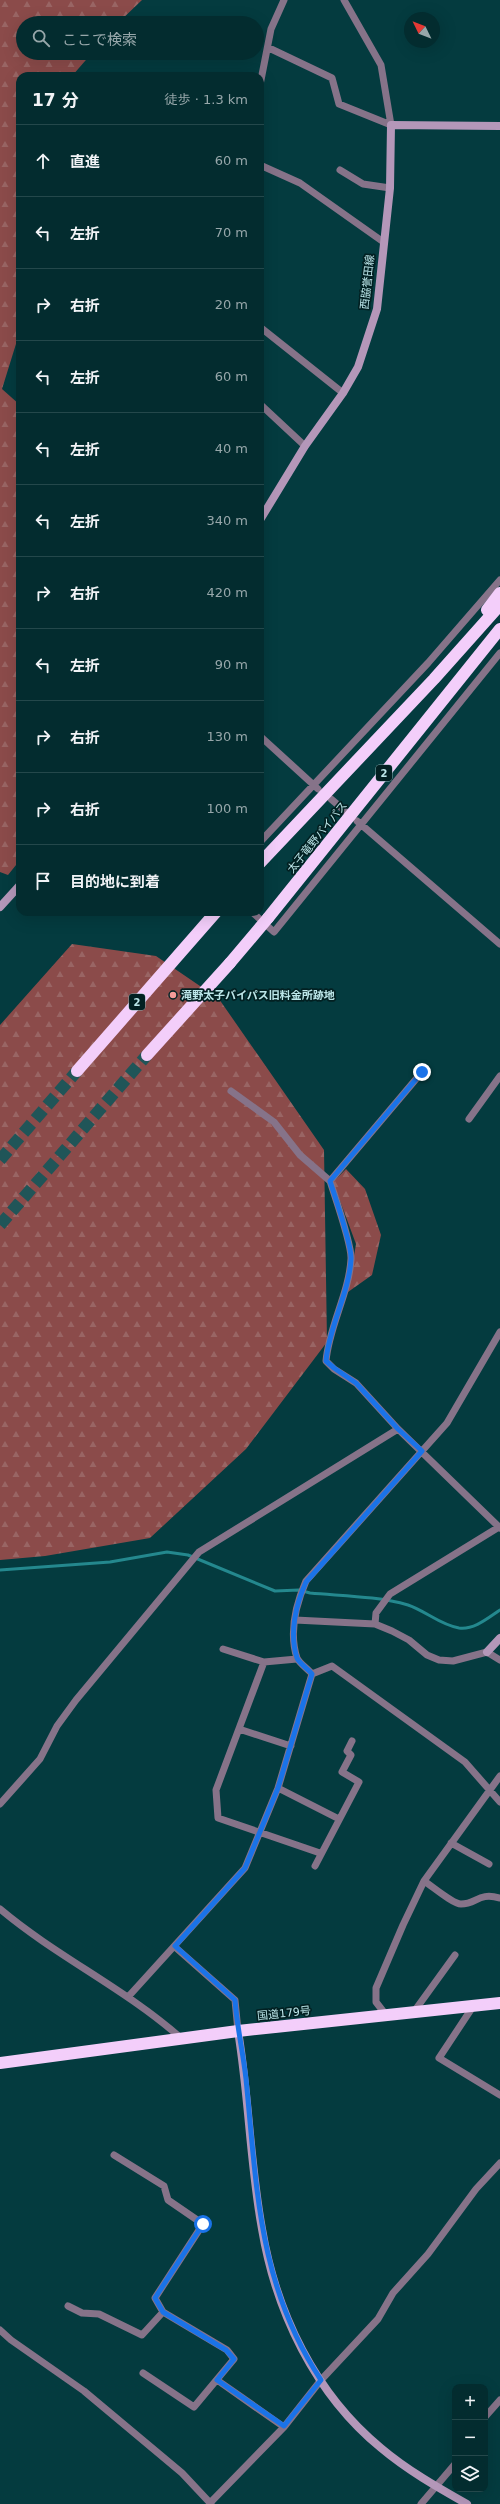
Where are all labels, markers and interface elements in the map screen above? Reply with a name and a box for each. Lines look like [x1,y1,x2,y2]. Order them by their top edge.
north arrow [404,12,440,48]
search box [16,16,264,60]
icon: search [30,27,52,49]
text: ここで検索 [62,31,137,49]
text: 17 分 [32,90,79,110]
text: 徒歩 · 1.3 km [165,92,248,107]
icon: ahead [32,150,54,172]
text: 直進 [70,153,100,171]
text: 60 m [215,153,248,168]
icon: left [32,222,54,244]
text: 左折 [70,225,100,243]
text: 70 m [215,225,248,240]
street label: 西脇誉田線 [358,254,377,310]
icon: right [32,294,54,316]
text: 右折 [70,297,100,315]
text: 20 m [215,297,248,312]
icon: left [32,366,54,388]
text: 左折 [70,369,100,387]
text: 60 m [215,369,248,384]
icon: left [32,438,54,460]
text: 左折 [70,441,100,459]
text: 40 m [215,441,248,456]
icon: left [32,510,54,532]
text: 左折 [70,513,100,531]
text: 340 m [206,513,248,528]
icon: right [32,582,54,604]
text: 右折 [70,585,100,603]
text: 420 m [206,585,248,600]
icon: left [32,654,54,676]
text: 左折 [70,657,100,675]
text: 90 m [215,657,248,672]
icon: right [32,726,54,748]
text: 右折 [70,729,100,747]
text: 130 m [206,729,248,744]
road number: 2 [376,765,392,781]
icon: right [32,798,54,820]
street label: 太子竜野バイパス [285,799,350,876]
text: 右折 [70,801,100,819]
text: 100 m [206,801,248,816]
icon: arrive [32,870,54,892]
text: 目的地に到着 [70,873,160,891]
place label: 滝野太子バイパス旧料金所跡地 [181,989,335,1002]
marker: 滝野太子バイパス旧料金所跡地 [168,990,178,1000]
road number: 2 [129,994,145,1010]
route end [413,1063,431,1081]
street label: 国道179号 [257,2004,312,2023]
route start [194,2215,212,2233]
map controls [452,2384,488,2492]
button: + [452,2384,488,2420]
button: − [452,2420,488,2456]
button: layers [452,2456,488,2492]

